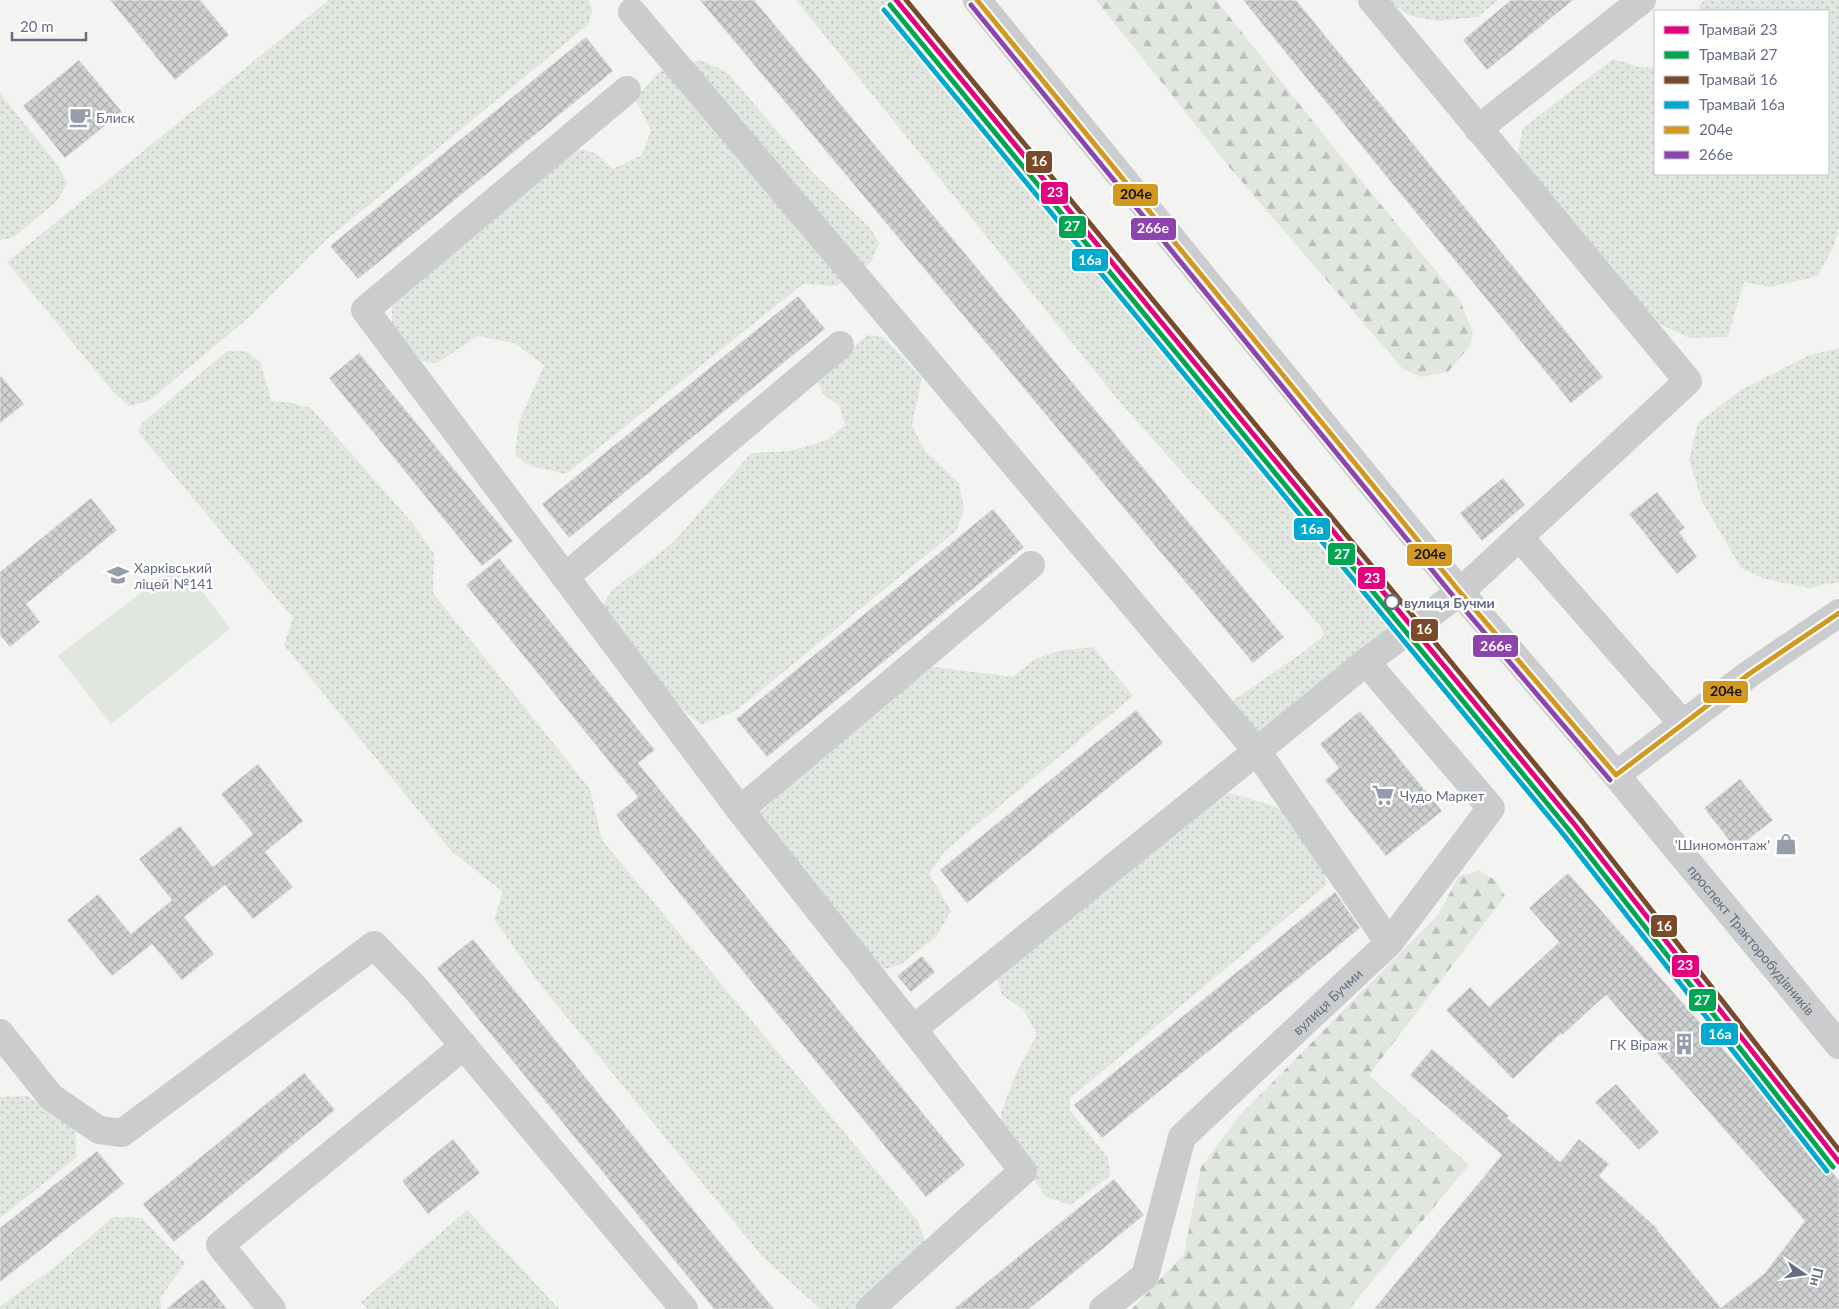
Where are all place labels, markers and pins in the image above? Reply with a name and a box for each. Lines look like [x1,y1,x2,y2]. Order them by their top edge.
cafe icon: Блиск [67,104,93,130]
place label: Блиск [96,109,135,126]
place label: Харківський ліцей №141 [134,559,214,592]
school or university icon: Харківський ліцей №141 [105,562,131,588]
marker: вулиця Бучми [1384,594,1400,610]
place label: вулиця Бучми [1404,594,1495,611]
supermarket icon: Чудо Маркет [1370,782,1396,808]
place label: Чудо Маркет [1400,787,1485,804]
shop icon: 'Шиномонтаж' [1773,831,1799,857]
place label: 'Шиномонтаж' [1675,836,1770,853]
building icon: ГК Віраж [1671,1031,1697,1057]
place label: ГК Віраж [1609,1036,1668,1053]

